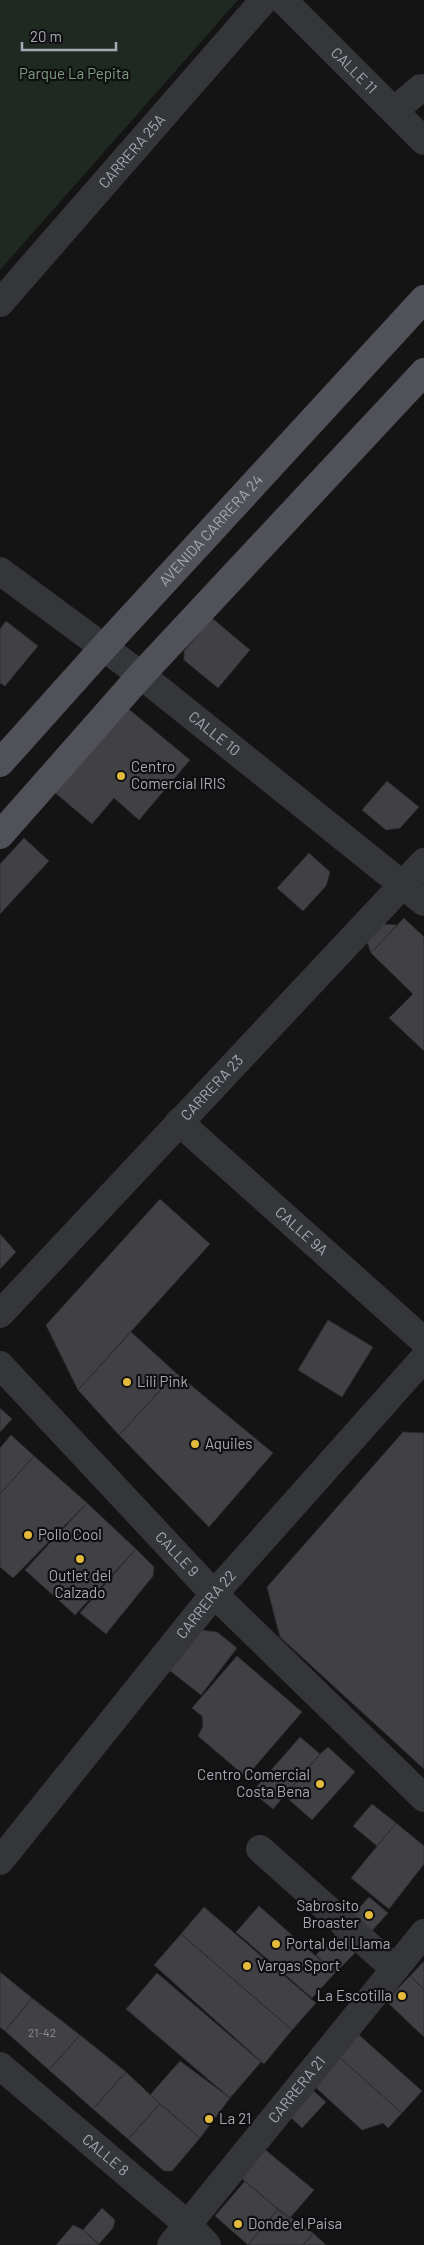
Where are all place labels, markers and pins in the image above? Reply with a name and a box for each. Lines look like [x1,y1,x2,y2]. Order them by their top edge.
place label: Centro Comercial IRIS [131,757,225,792]
marker: Centro Comercial IRIS [115,770,127,782]
place label: Lili Pink [137,1372,188,1390]
marker: Lili Pink [121,1376,133,1388]
place label: Aquiles [205,1434,252,1452]
marker: Aquiles [189,1438,201,1450]
place label: Pollo Cool [38,1525,102,1543]
marker: Pollo Cool [22,1529,34,1541]
marker: Outlet del Calzado [74,1553,86,1565]
place label: Outlet del Calzado [49,1566,111,1601]
place label: Centro Comercial Costa Bena [197,1765,310,1800]
marker: Centro Comercial Costa Bena [314,1778,326,1790]
place label: Sabrosito Broaster [296,1896,360,1931]
marker: Sabrosito Broaster [363,1909,375,1921]
place label: Portal del Llama [286,1934,390,1952]
marker: Portal del Llama [270,1938,282,1950]
place label: Vargas Sport [257,1956,340,1974]
marker: Vargas Sport [241,1960,253,1972]
place label: La Escotilla [317,1986,392,2004]
marker: La Escotilla [396,1990,408,2002]
place label: La 21 [219,2109,251,2127]
marker: La 21 [203,2113,215,2125]
place label: Donde el Paisa [248,2214,342,2232]
marker: Donde el Paisa [232,2218,244,2230]

